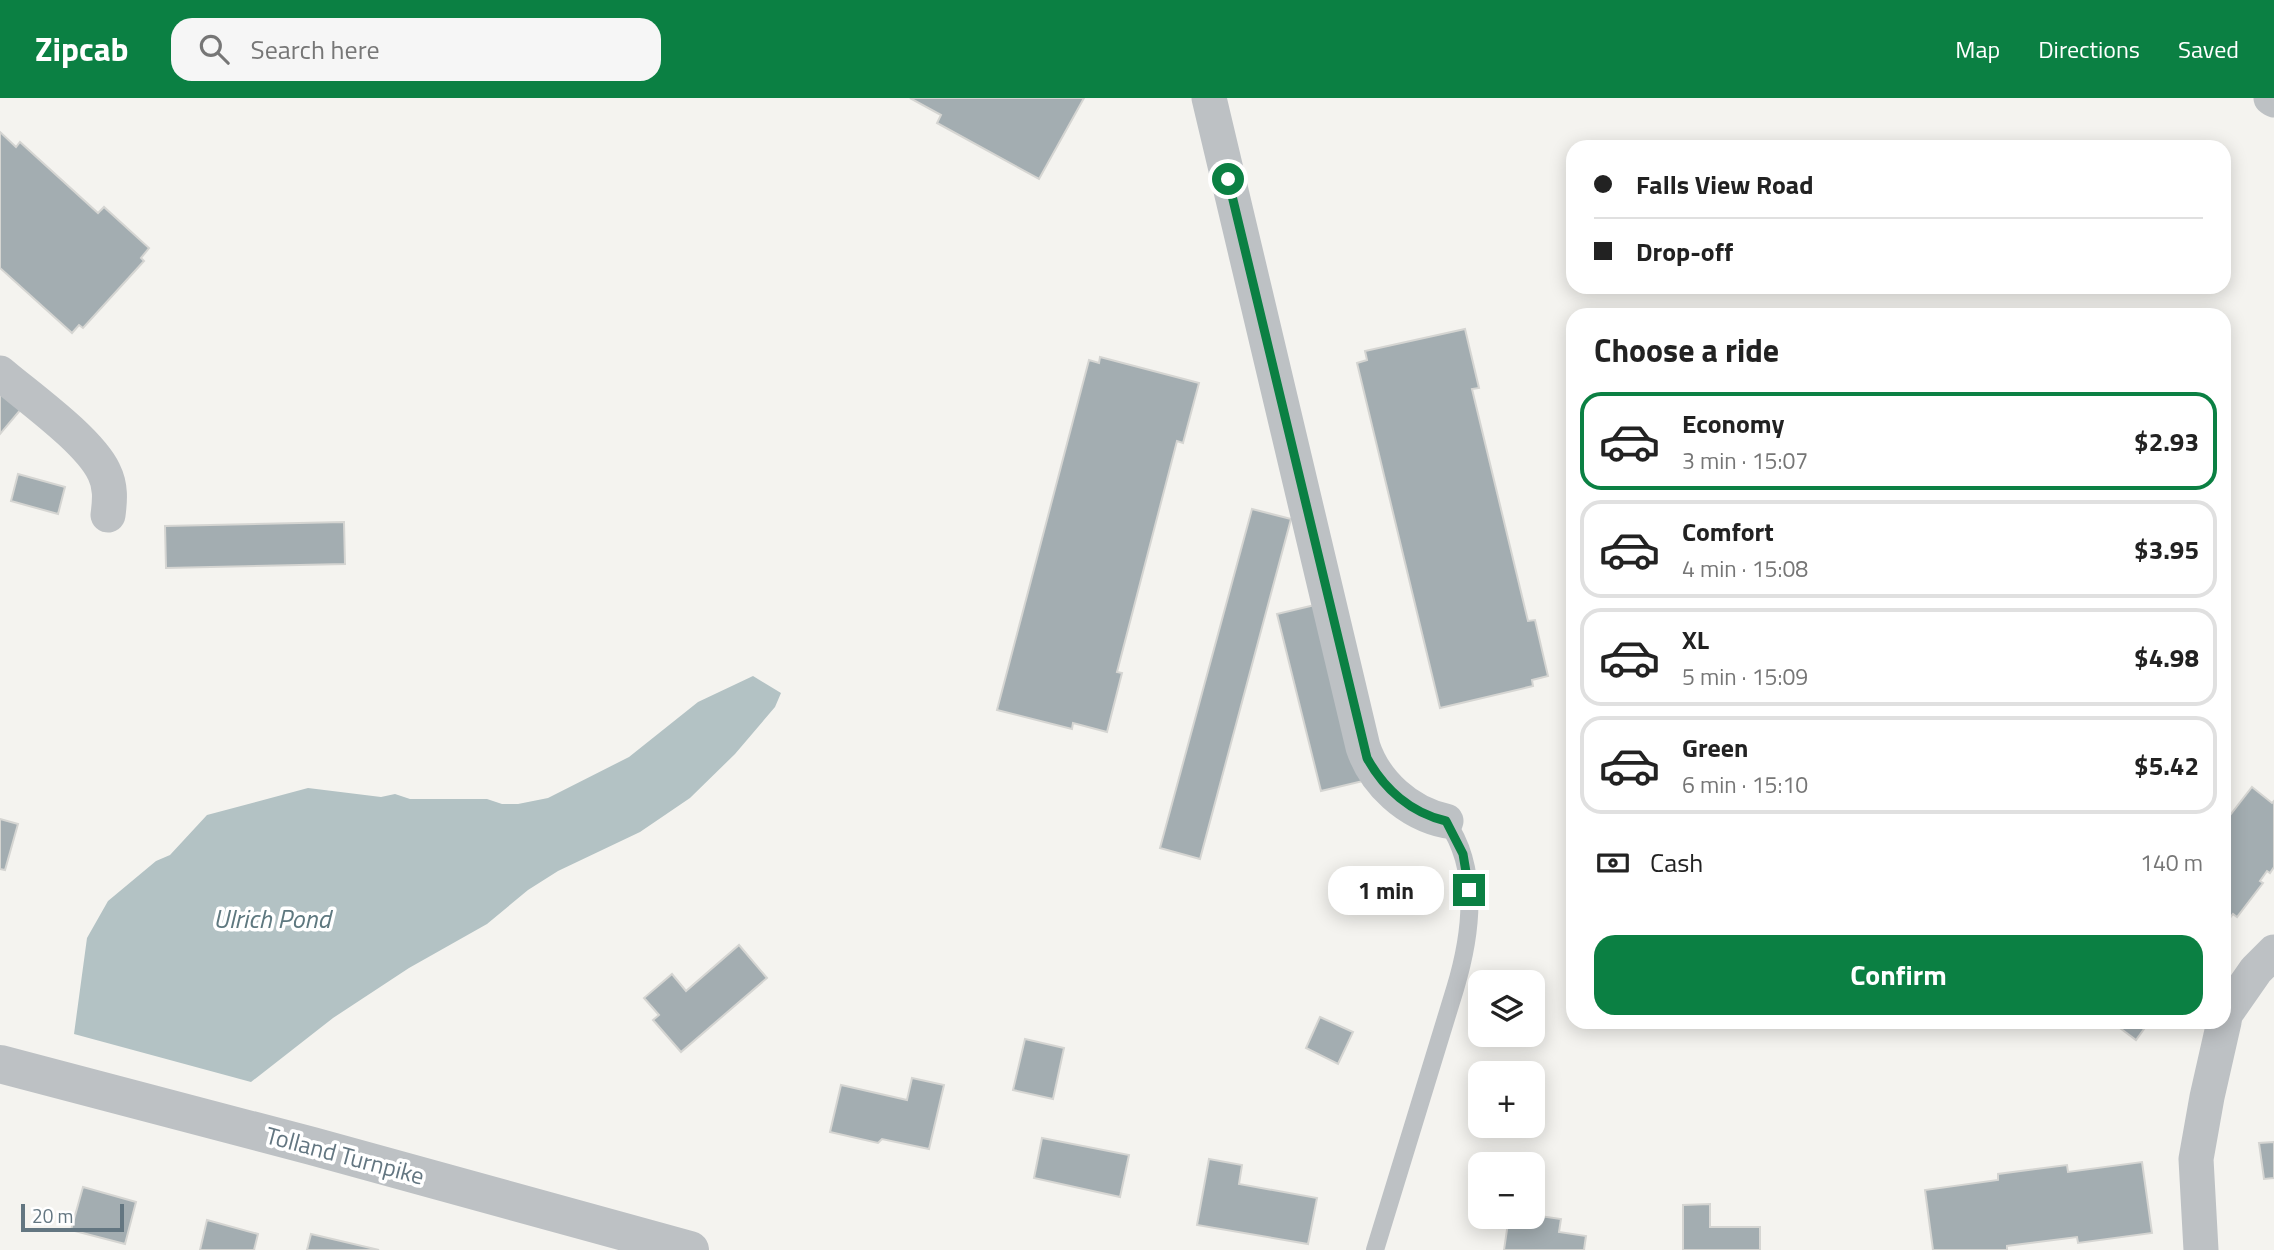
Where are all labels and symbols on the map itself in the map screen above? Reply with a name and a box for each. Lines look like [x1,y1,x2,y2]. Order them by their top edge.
route start [1212,163,1244,195]
callout: 1 min [1329,866,1444,914]
route end [1453,874,1485,906]
water label: Ulrich Pond [214,899,333,938]
street label: Tolland Turnpike [262,1117,429,1193]
scale bar [21,1201,124,1233]

